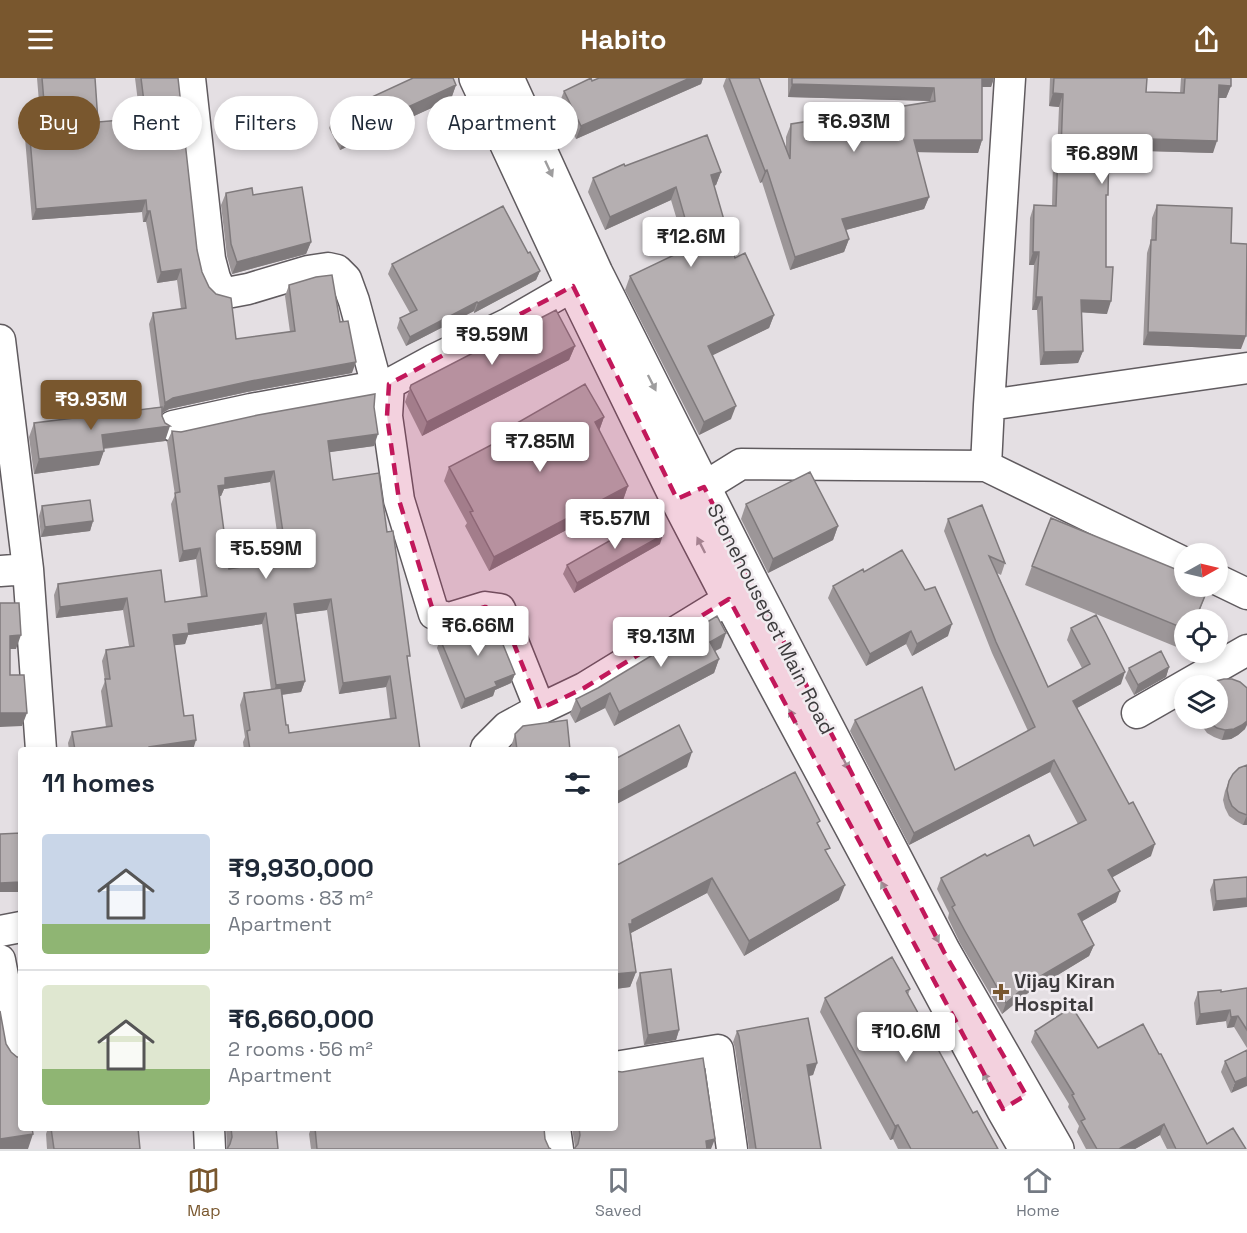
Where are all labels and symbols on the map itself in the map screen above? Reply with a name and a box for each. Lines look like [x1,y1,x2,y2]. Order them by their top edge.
pin: ₹6.93M [805,102,903,153]
pin: ₹6.89M [1053,134,1151,185]
one-way arrow [544,161,554,179]
pin: ₹12.6M [642,217,740,268]
pin: ₹9.59M [443,315,541,366]
one-way arrow [646,374,656,392]
pin: ₹9.93M [42,380,140,431]
pin: ₹7.85M [491,422,589,473]
pin: ₹5.57M [566,499,664,550]
street label: Stonehousepet Main Road [701,499,841,739]
pin: ₹5.59M [217,529,315,580]
one-way arrow [696,537,706,554]
north arrow [1174,543,1228,597]
pin: ₹6.66M [429,606,527,657]
pin: ₹9.13M [612,617,710,668]
one-way arrow [788,709,797,726]
one-way arrow [840,754,850,771]
one-way arrow [880,881,890,898]
one-way arrow [931,927,940,944]
place label: Vijay Kiran Hospital [1014,968,1115,1017]
marker: Vijay Kiran Hospital [992,983,1010,1001]
pin: ₹10.6M [857,1012,955,1063]
one-way arrow [982,1071,992,1088]

